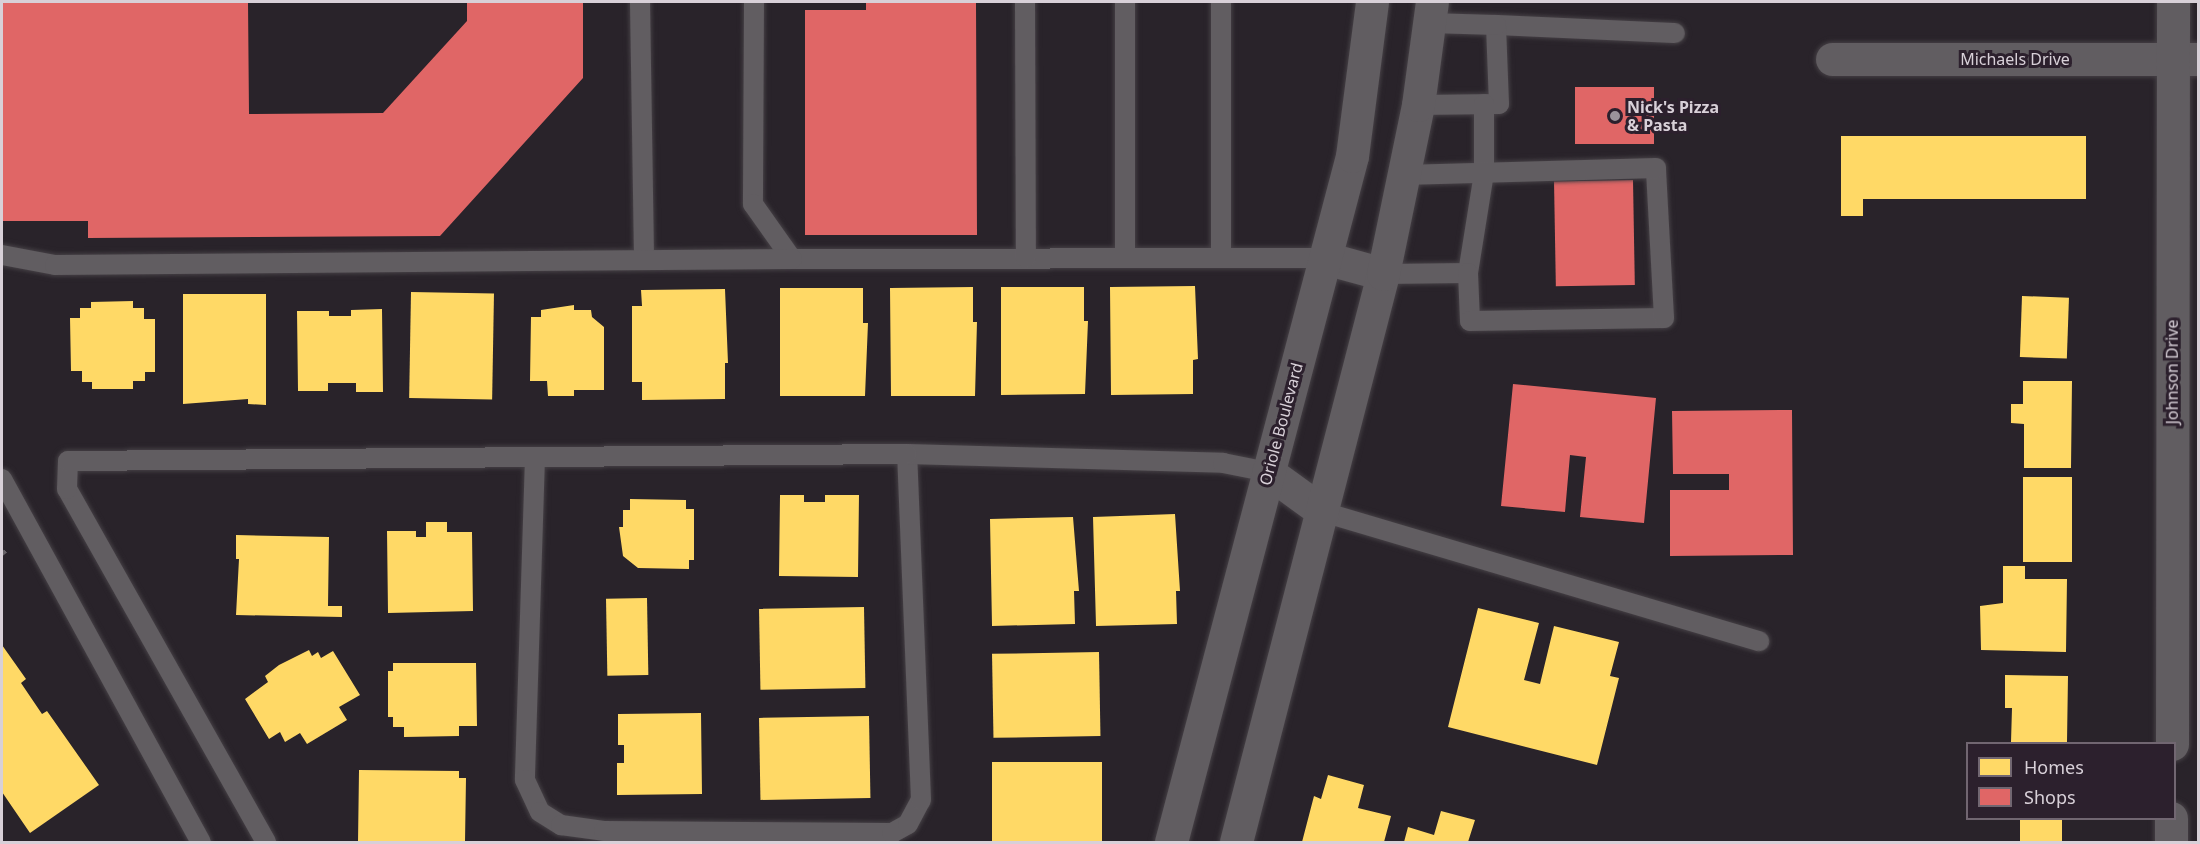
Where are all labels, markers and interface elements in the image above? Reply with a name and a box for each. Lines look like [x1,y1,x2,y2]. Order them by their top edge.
street label: Michaels Drive [1960,49,2070,69]
place label: Nick's Pizza & Pasta [1627,97,1719,135]
marker: Nick's Pizza & Pasta [1608,109,1622,123]
street label: Johnson Drive [2162,320,2182,424]
street label: Oriole Boulevard [1255,361,1307,487]
legend [1966,742,2176,820]
text: Homes [2024,755,2084,779]
text: Shops [2024,785,2076,809]

